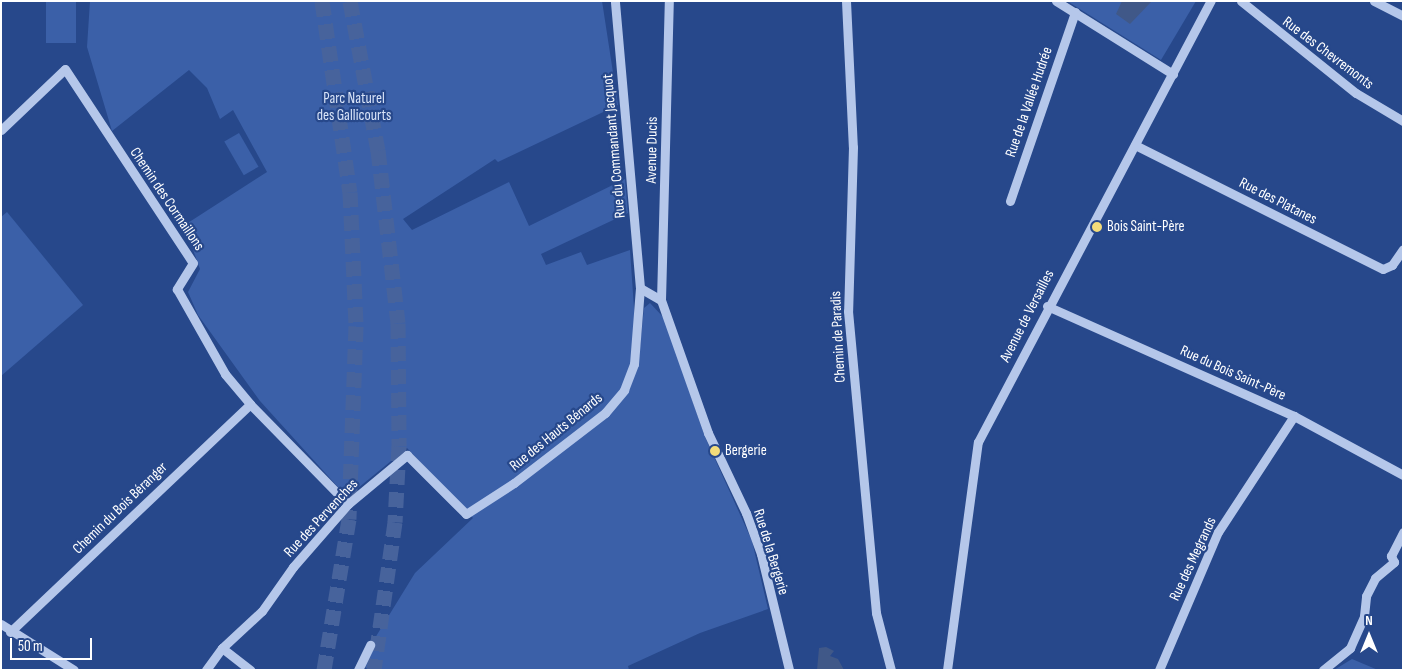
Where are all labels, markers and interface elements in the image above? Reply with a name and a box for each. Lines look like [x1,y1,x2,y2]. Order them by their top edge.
street label: Rue des Chevremonts [1279,13,1377,93]
street label: Rue de la Vallée Hudrée [1002,44,1056,160]
street label: Rue du Commandant Jacquot [599,73,629,219]
park label: Parc Naturel des Gallicourts [317,89,391,124]
street label: Avenue Ducis [642,116,662,184]
street label: Chemin des Cormaillons [126,144,208,254]
street label: Rue des Platanes [1236,174,1320,228]
place label: Bois Saint-Père [1107,218,1185,236]
marker: Bois Saint-Père [1091,221,1103,233]
street label: Avenue de Versailles [996,267,1058,365]
street label: Chemin de Paradis [827,291,849,383]
street label: Rue du Bois Saint-Père [1177,342,1289,404]
street label: Rue des Hauts Bénards [506,389,606,475]
place label: Bergerie [725,442,767,460]
marker: Bergerie [709,445,721,457]
street label: Chemin du Bois Béranger [69,458,171,558]
street label: Rue des Pervenches [280,475,362,561]
street label: Rue de la Bergerie [749,507,793,597]
street label: Rue des Megrands [1166,514,1220,604]
north arrow [1344,611,1394,661]
text: N [1365,612,1373,629]
scale bar [12,628,95,660]
text: 50 m [18,637,43,656]

